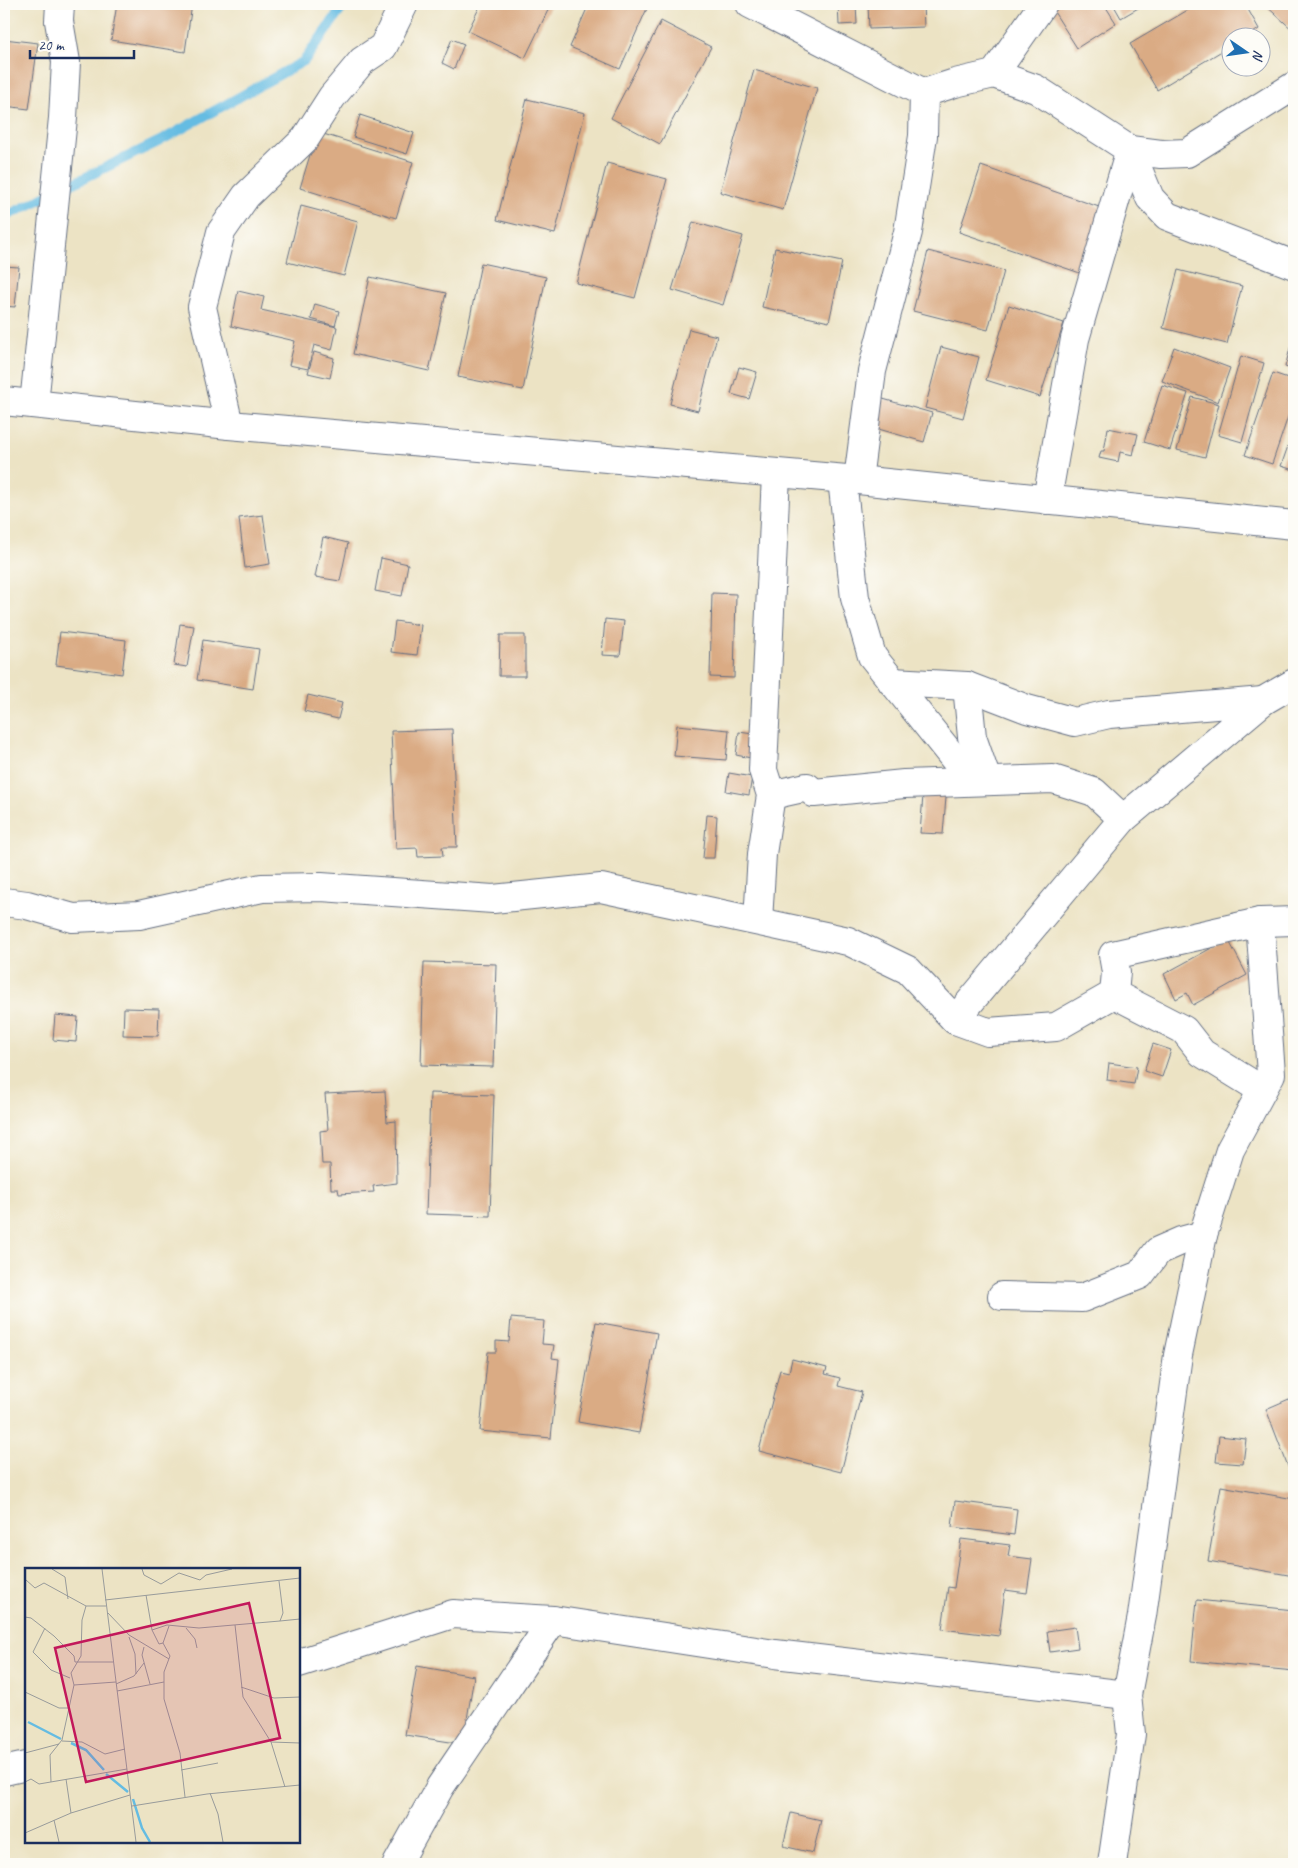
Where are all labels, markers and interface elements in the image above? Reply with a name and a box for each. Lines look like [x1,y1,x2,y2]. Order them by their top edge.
scale bar [30,28,134,60]
north arrow [1220,28,1270,78]
text: 20 m [38,36,65,55]
text: N [1248,49,1267,63]
inset map [25,1568,300,1843]

